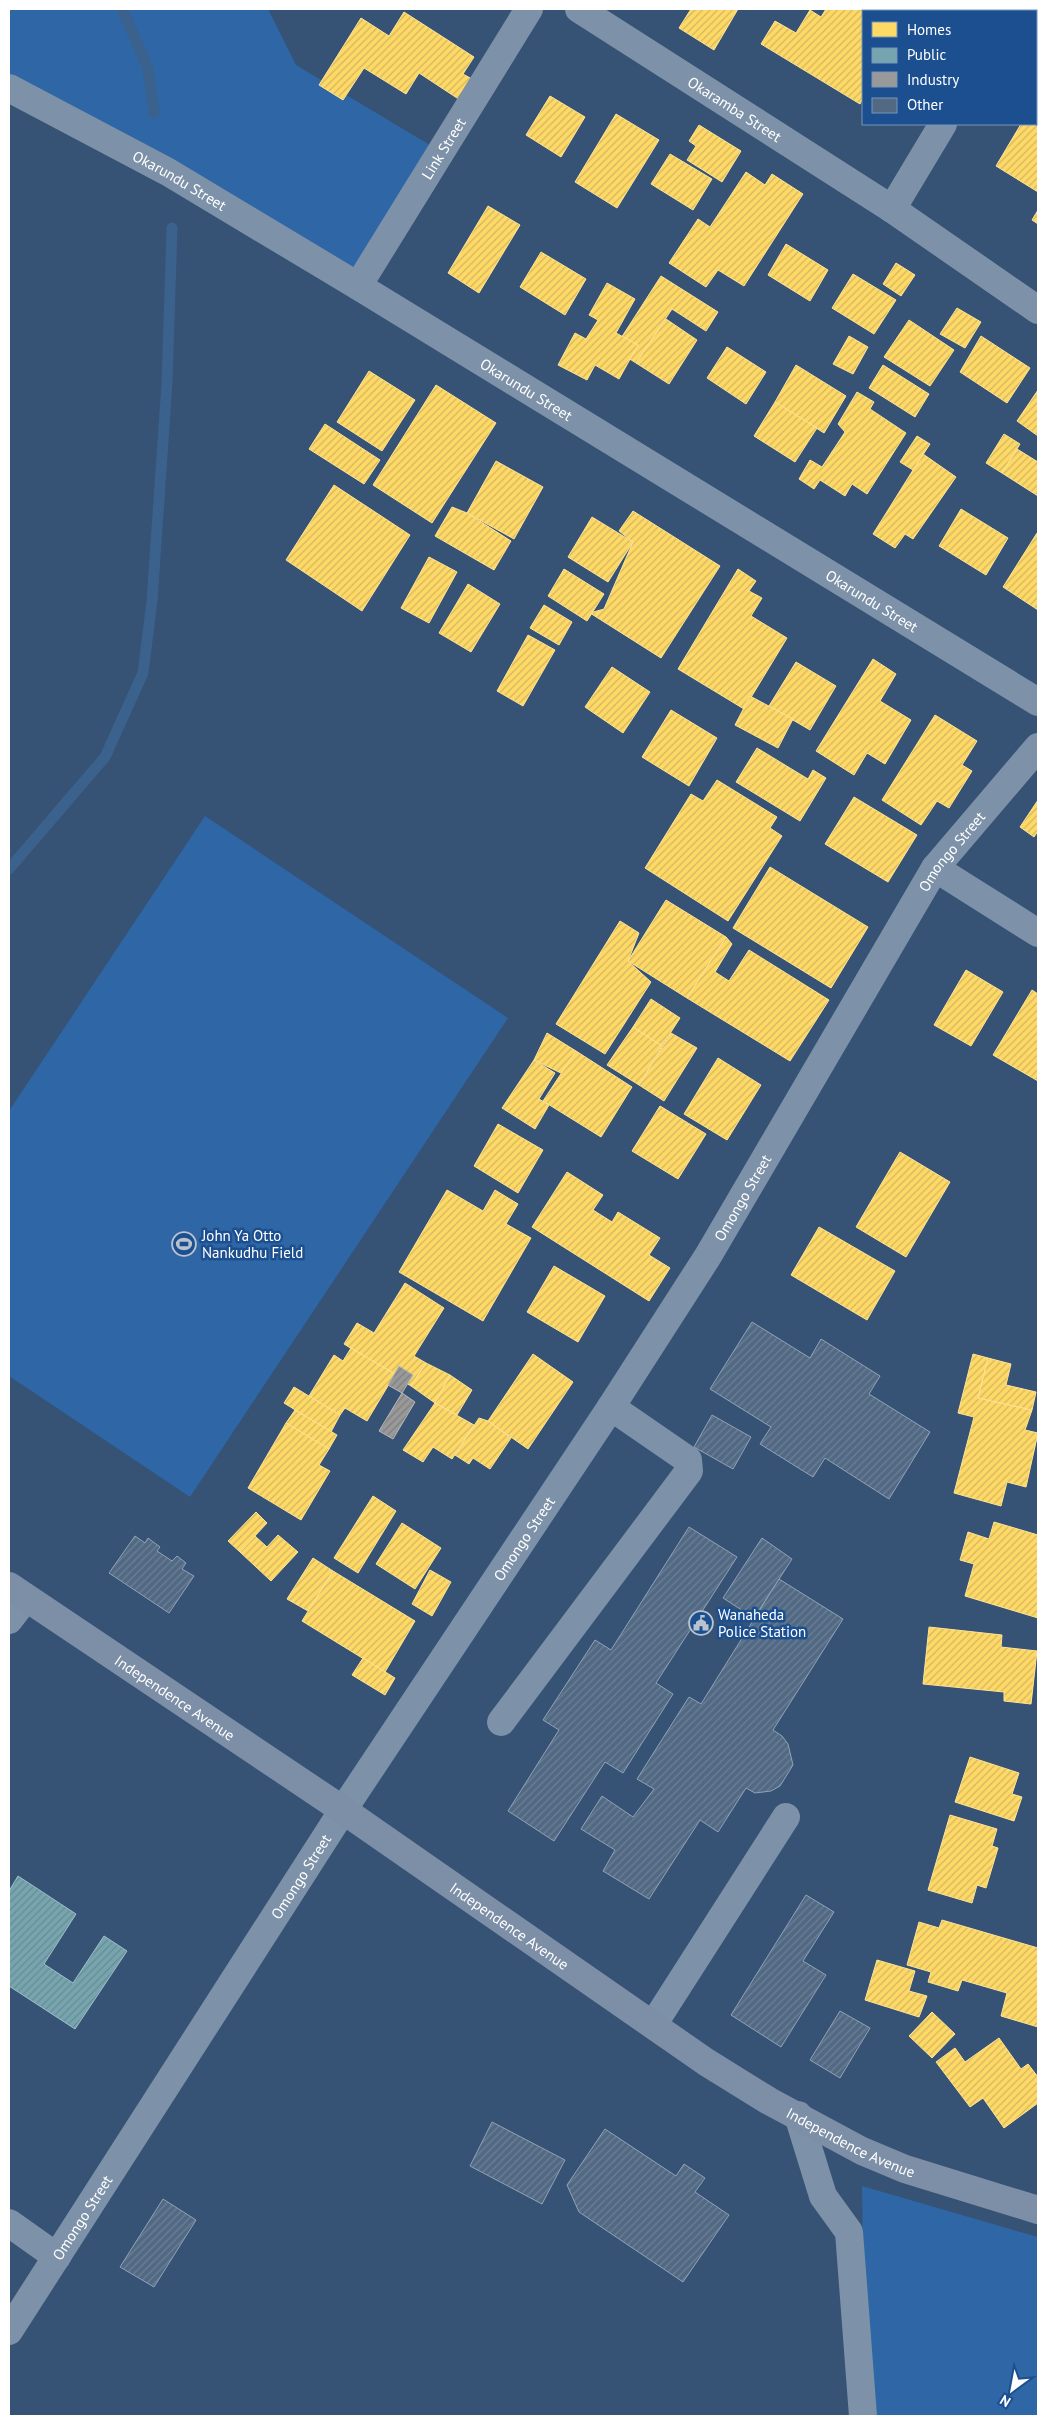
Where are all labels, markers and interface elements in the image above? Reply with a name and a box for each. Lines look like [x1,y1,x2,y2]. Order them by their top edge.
legend [862,10,1037,125]
text: Homes [907,20,951,39]
text: Public [907,45,946,64]
text: Industry [907,70,959,89]
street label: Okaramba Street [684,72,785,146]
text: Other [907,95,943,114]
street label: Link Street [417,114,469,183]
street label: Okarundu Street [130,146,230,214]
street label: Okarundu Street [477,354,576,425]
street label: Okarundu Street [822,565,922,636]
street label: Omongo Street [914,807,989,895]
street label: Omongo Street [709,1151,775,1244]
place label: John Ya Otto Nankudhu Field [201,1226,303,1262]
sports icon: John Ya Otto Nankudhu Field [171,1231,197,1257]
street label: Omongo Street [489,1493,558,1584]
place label: Wanaheda Police Station [718,1605,806,1641]
public building icon: Wanaheda Police Station [688,1610,714,1636]
street label: Independence Avenue [111,1650,239,1744]
street label: Omongo Street [266,1830,335,1922]
street label: Independence Avenue [446,1878,573,1974]
street label: Independence Avenue [783,2103,917,2181]
street label: Omongo Street [48,2171,116,2263]
north arrow [987,2365,1037,2415]
text: N [996,2391,1014,2411]

